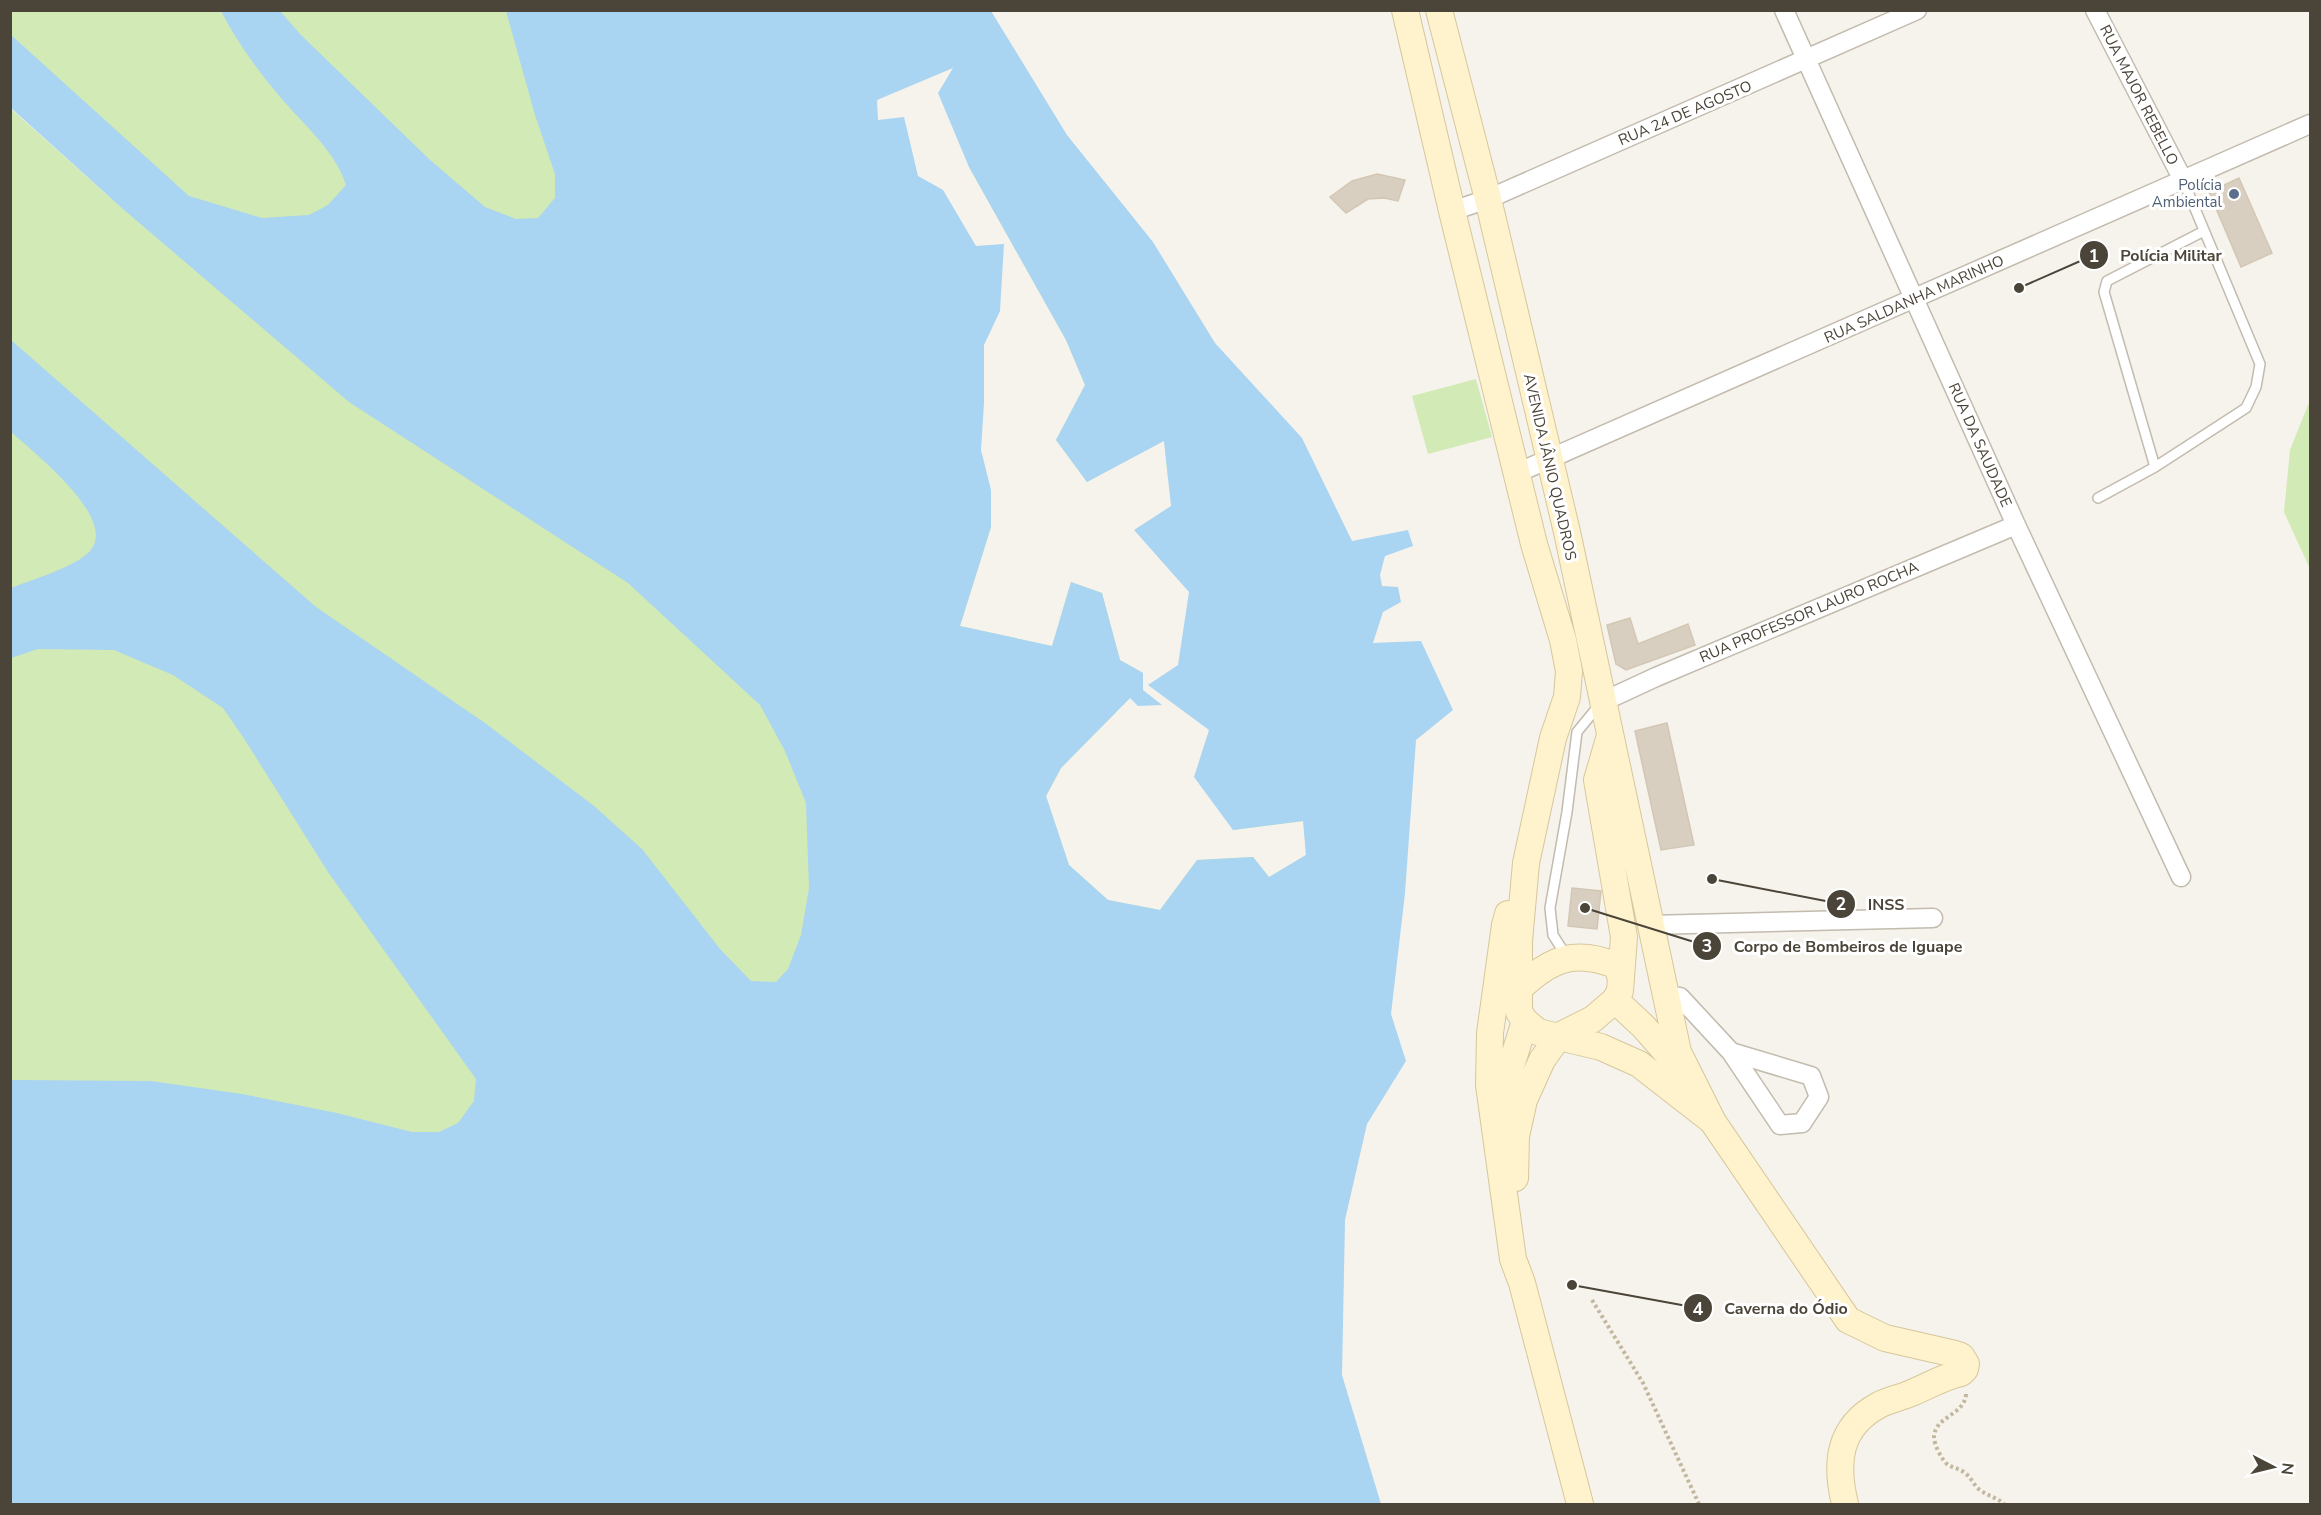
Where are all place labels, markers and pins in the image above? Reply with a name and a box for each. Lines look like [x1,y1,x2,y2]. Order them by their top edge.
place label: Polícia Ambiental [2152,175,2223,212]
marker: Polícia Ambiental [2227,187,2241,201]
callout: Polícia Militar [2079,238,2234,272]
callout: INSS [1826,887,1917,921]
callout: Corpo de Bombeiros de Iguape [1692,929,1975,963]
callout: Caverna do Ódio [1683,1291,1860,1325]

